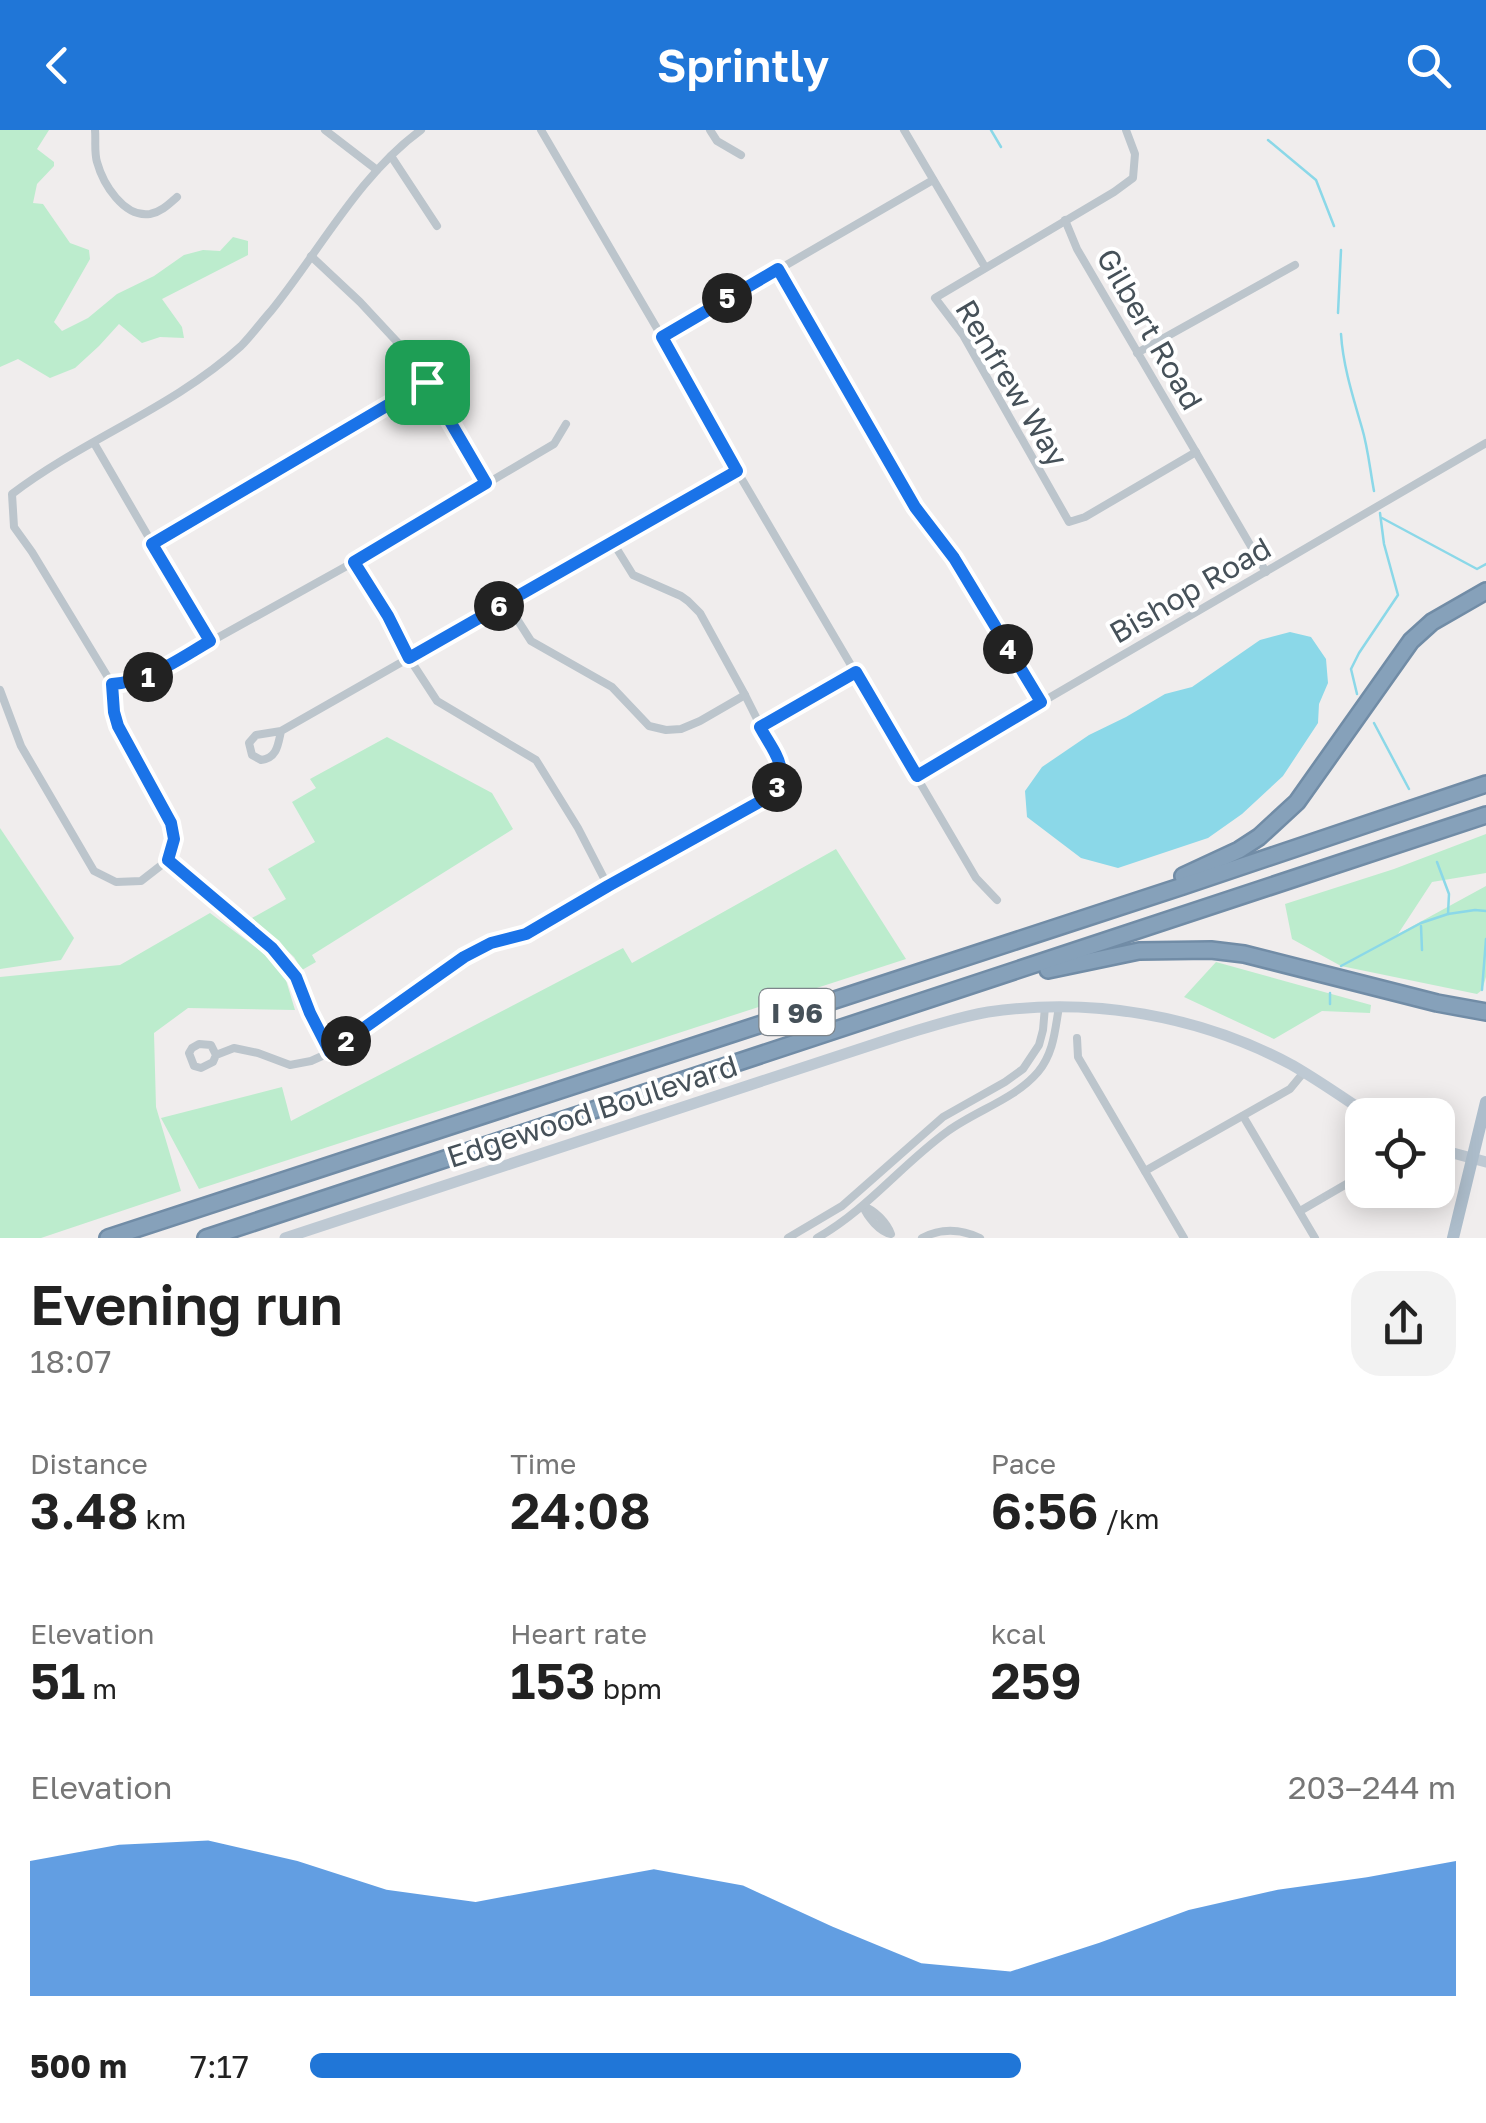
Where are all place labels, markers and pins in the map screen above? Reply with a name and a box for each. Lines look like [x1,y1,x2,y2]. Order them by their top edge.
pin: 5 [702,273,752,323]
pin [385,340,470,425]
pin: 6 [474,581,524,631]
pin: 4 [983,624,1033,674]
pin: 1 [123,652,173,702]
pin: 3 [752,762,802,812]
pin: 2 [321,1016,371,1066]

